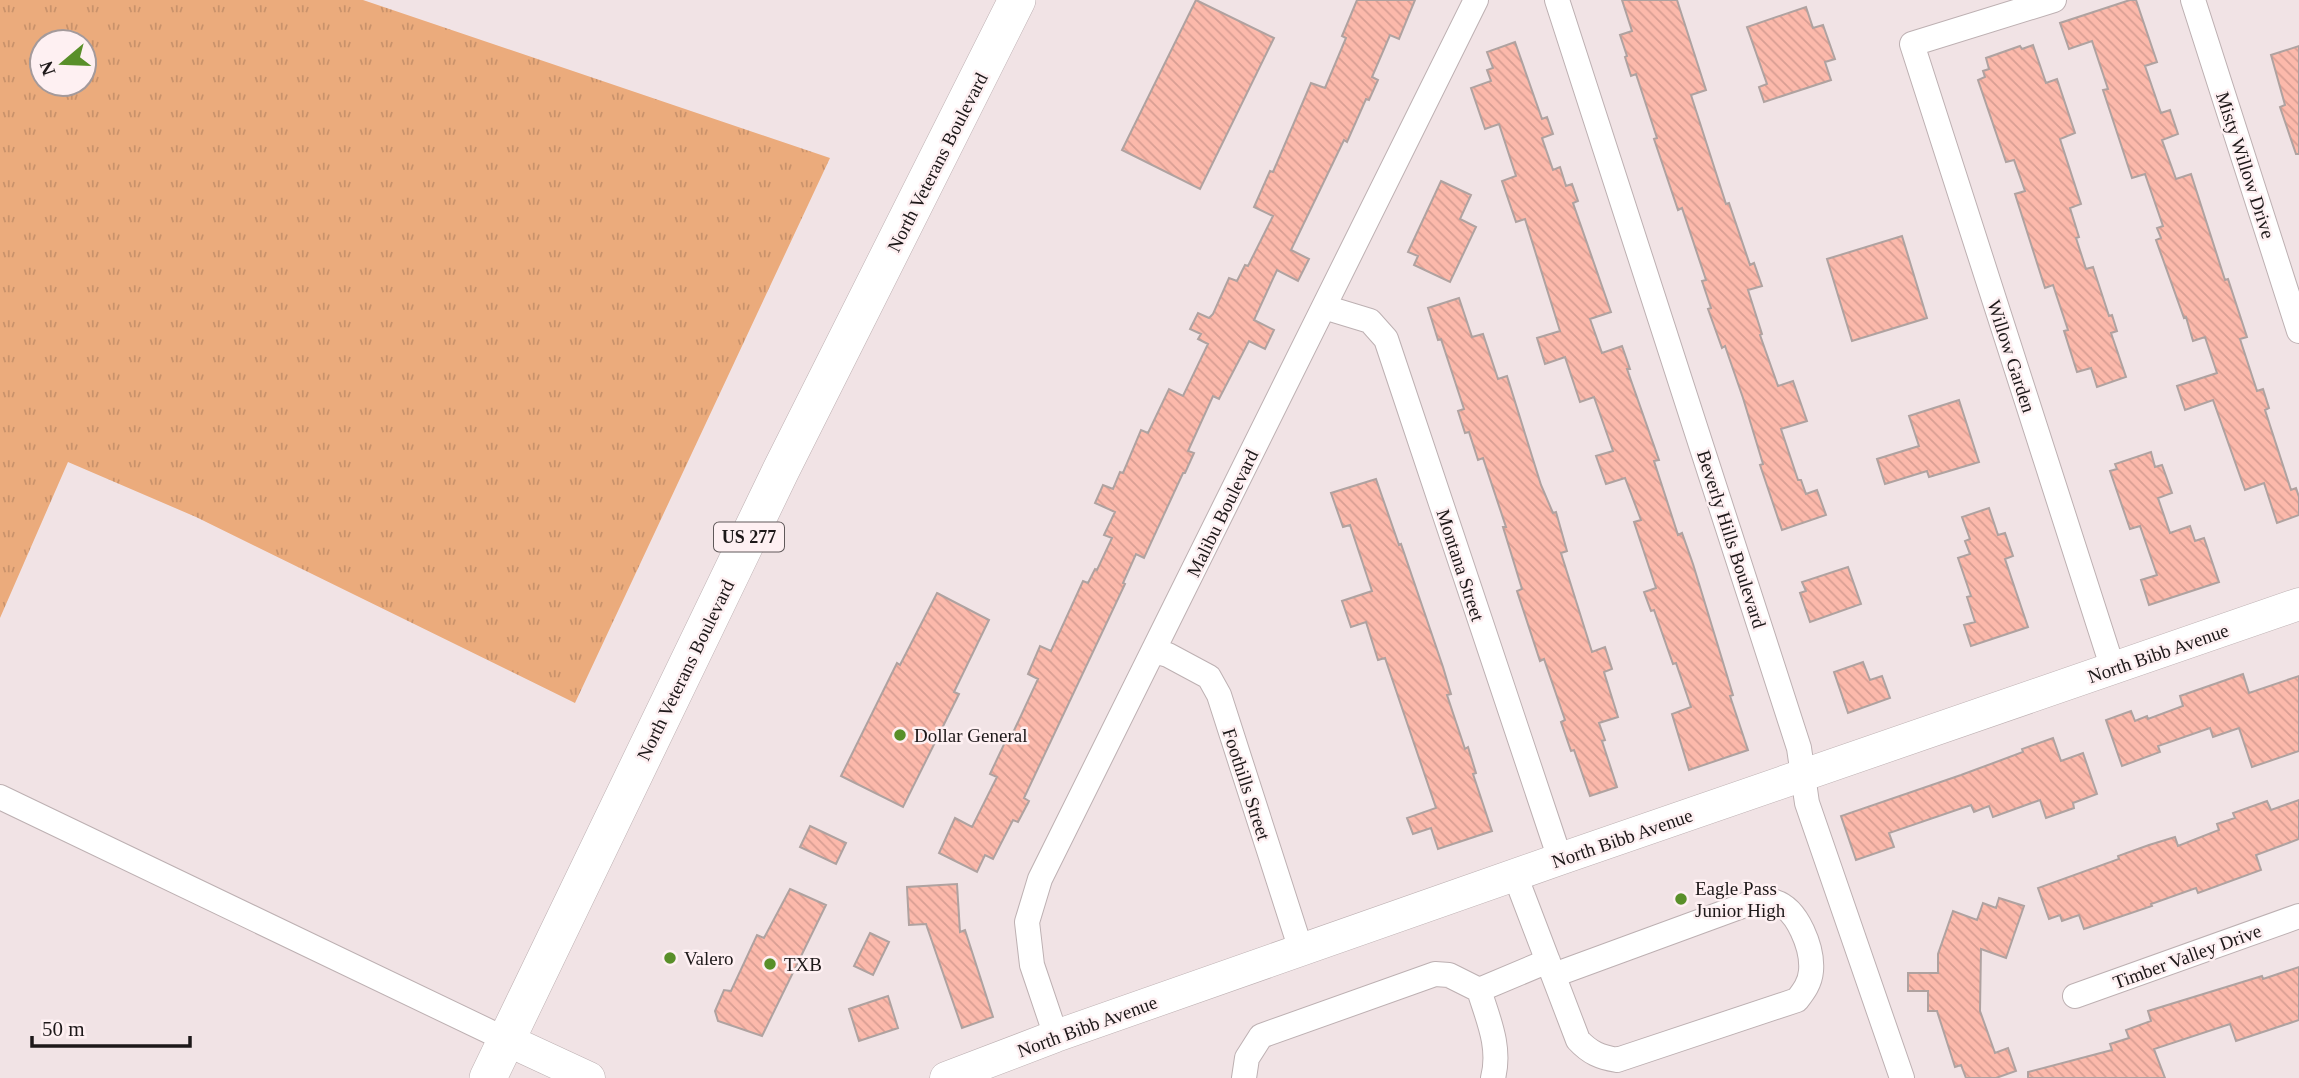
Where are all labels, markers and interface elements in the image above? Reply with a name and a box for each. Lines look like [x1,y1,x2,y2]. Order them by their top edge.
north arrow [28,28,98,98]
text: N [35,58,60,78]
street label: North Veterans Boulevard [883,69,992,255]
street label: Misty Willow Drive [2212,89,2279,241]
street label: Willow Garden [1983,297,2040,415]
street label: Malibu Boulevard [1183,446,1263,580]
street label: Beverly Hills Boulevard [1693,448,1770,631]
street label: Montana Street [1433,506,1489,625]
road number: US 277 [714,522,784,552]
street label: North Veterans Boulevard [633,576,739,764]
street label: North Bibb Avenue [2085,620,2231,687]
place label: Dollar General [914,725,1027,746]
street label: Foothills Street [1219,725,1275,844]
marker: Dollar General [892,727,908,743]
street label: North Bibb Avenue [1549,805,1695,872]
place label: Eagle Pass Junior High [1695,878,1786,921]
marker: Eagle Pass Junior High [1673,891,1689,907]
street label: Timber Valley Drive [2110,920,2264,993]
place label: Valero [684,948,734,969]
marker: Valero [662,950,678,966]
place label: TXB [784,954,822,975]
marker: TXB [762,956,778,972]
street label: North Bibb Avenue [1014,991,1160,1062]
scale bar [32,1004,189,1048]
text: 50 m [42,1017,85,1041]

